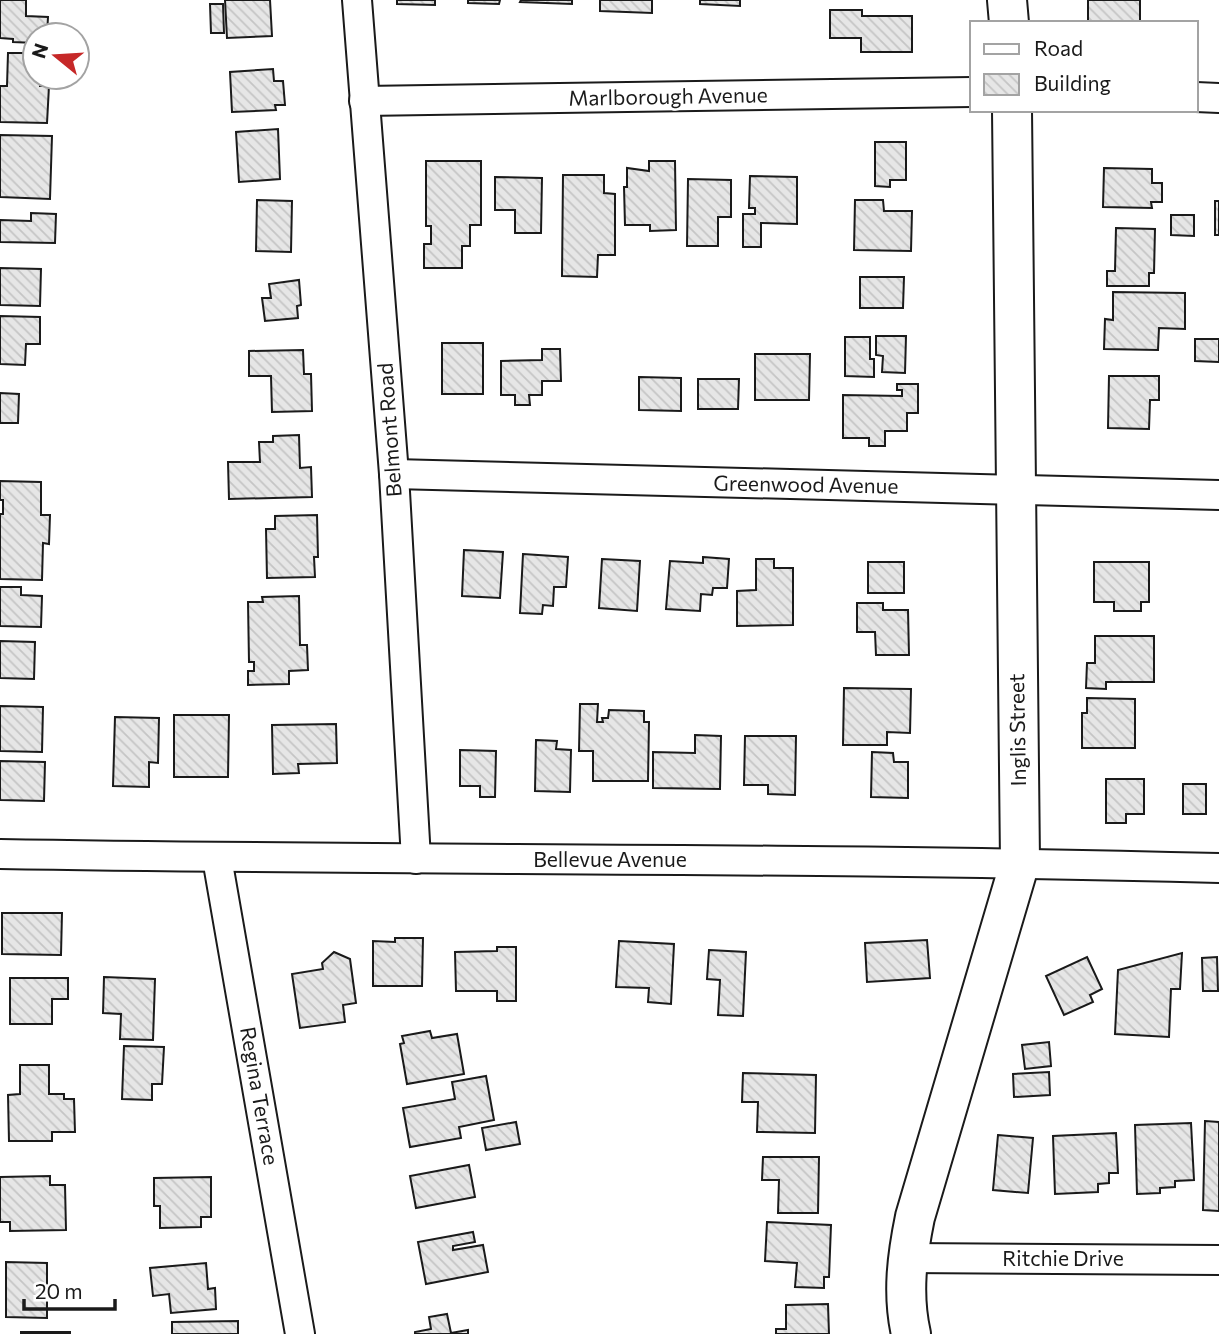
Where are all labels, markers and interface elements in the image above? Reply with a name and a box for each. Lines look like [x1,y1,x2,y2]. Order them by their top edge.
north arrow [21,21,91,91]
legend [970,21,1198,112]
text: Road [1034,35,1083,60]
text: N [26,40,52,61]
text: Building [1034,70,1111,95]
street label: Marlborough Avenue [568,81,768,110]
street label: Belmont Road [371,362,406,498]
street label: Greenwood Avenue [713,469,899,498]
street label: Inglis Street [1003,673,1030,787]
street label: Bellevue Avenue [533,846,687,871]
street label: Regina Terrace [236,1025,285,1167]
street label: Ritchie Drive [1002,1245,1124,1270]
scale bar [24,1268,116,1312]
text: 20 m [35,1278,83,1303]

